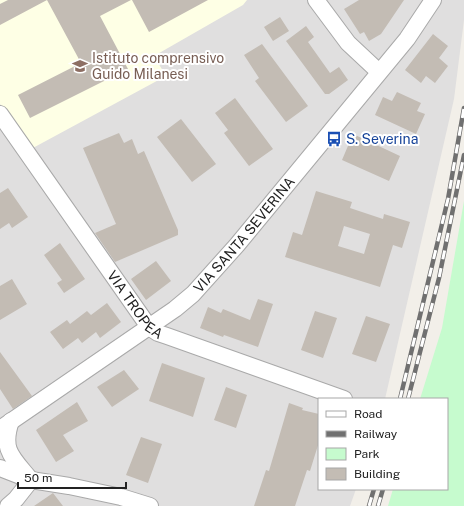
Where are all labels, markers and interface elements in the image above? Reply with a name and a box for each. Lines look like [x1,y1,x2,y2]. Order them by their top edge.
place label: Istituto comprensivo Guido Milanesi [92,50,224,82]
school or university icon: Istituto comprensivo Guido Milanesi [71,57,89,75]
bus stop icon: S. Severina [325,130,343,148]
place label: S. Severina [346,131,418,147]
street label: VIA SANTA SEVERINA [190,173,298,296]
street label: VIA TROPEA [104,267,166,342]
legend [318,398,448,490]
text: Road [354,407,382,421]
text: Railway [354,427,398,441]
text: Park [354,447,380,461]
scale bar [18,464,126,490]
text: Building [354,467,400,481]
text: 50 m [24,471,52,485]

